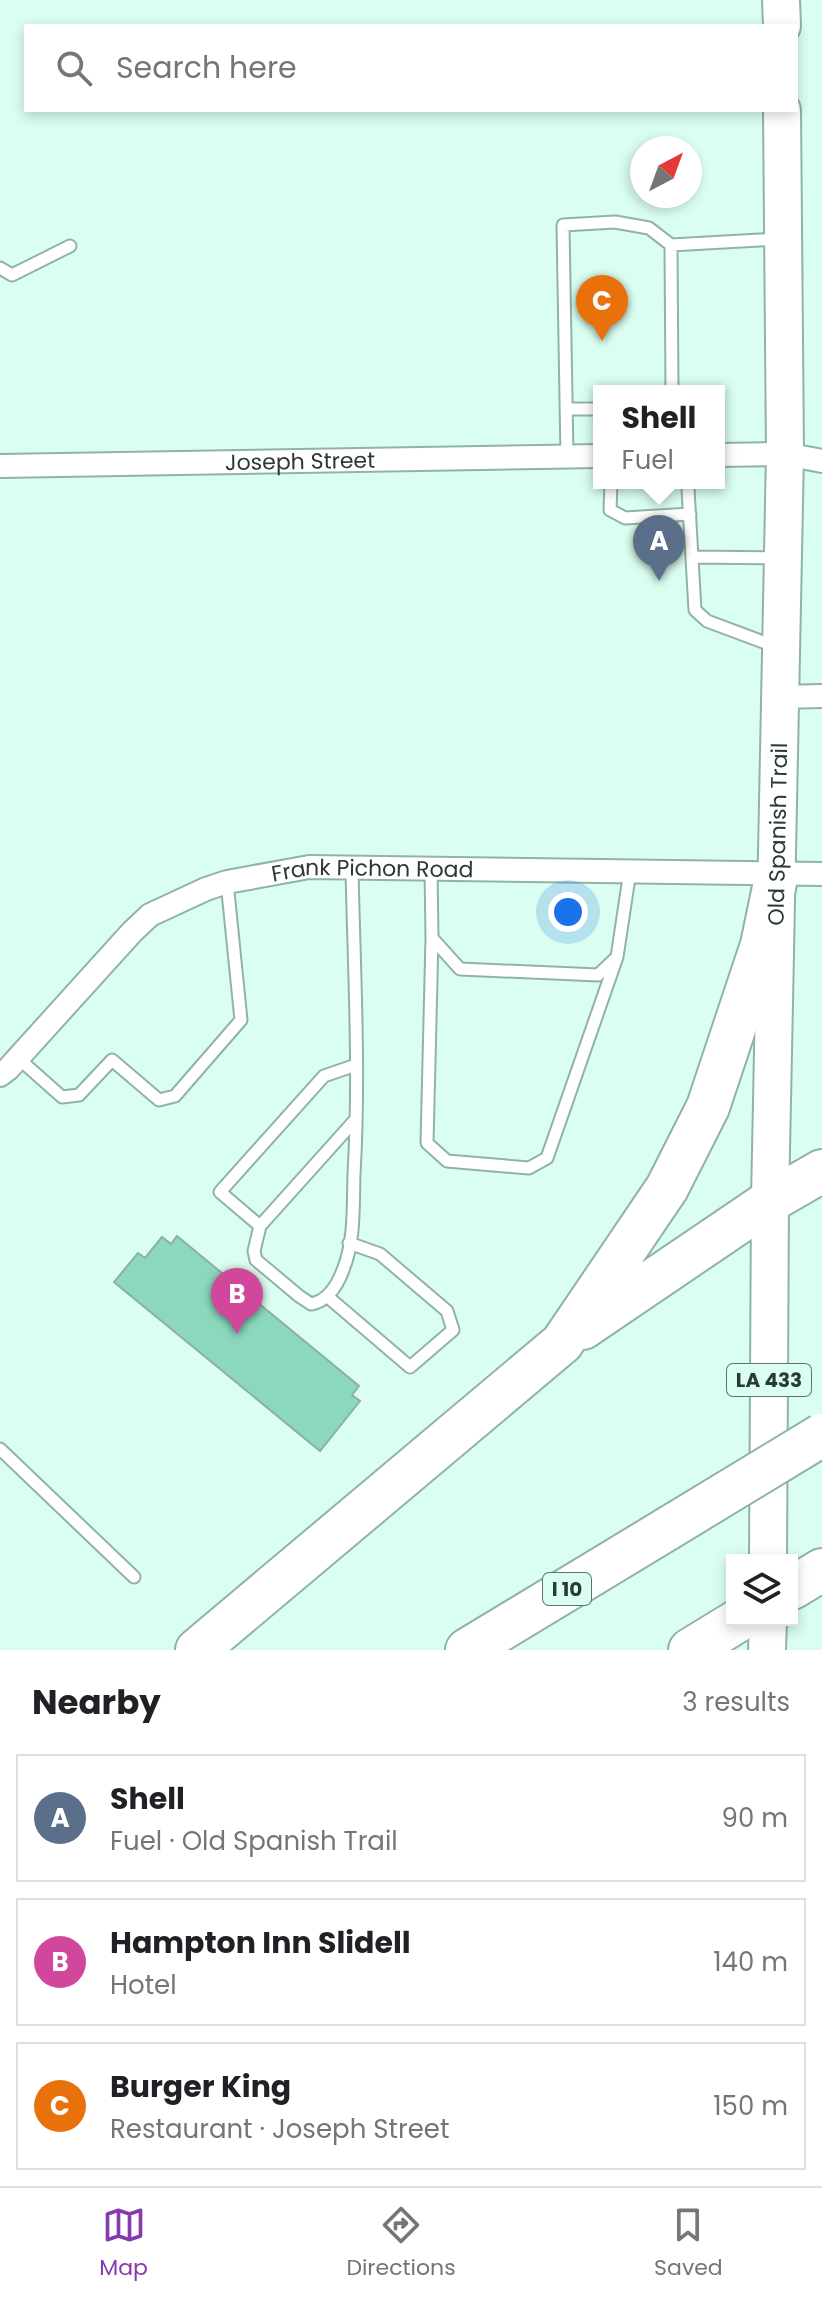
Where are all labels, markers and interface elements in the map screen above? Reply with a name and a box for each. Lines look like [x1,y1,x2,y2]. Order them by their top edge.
search box [24,24,798,112]
icon: search [52,46,96,90]
text: Search here [116,46,297,89]
north arrow [630,136,702,208]
pin: C [576,275,628,341]
popup [593,385,725,489]
text: Shell [622,396,696,439]
text: Fuel [622,442,674,478]
street label: Joseph Street [225,445,375,478]
pin: A [633,515,685,581]
street label: Old Spanish Trail [761,742,795,926]
street label: Frank Pichon Road [269,852,474,890]
your location [548,892,588,932]
pin: B [211,1268,263,1334]
road number: LA 433 [727,1364,811,1396]
map controls [726,1554,798,1626]
button: layers [726,1554,798,1626]
road number: I 10 [543,1573,591,1605]
text: Nearby [32,1678,161,1726]
text: 3 results [682,1684,790,1720]
text: Shell [110,1777,185,1820]
text: A [50,1800,70,1836]
text: 90 m [722,1800,788,1836]
text: Fuel · Old Spanish Trail [110,1823,398,1859]
text: Hampton Inn Slidell [110,1921,411,1964]
text: B [51,1944,69,1980]
text: 140 m [713,1944,788,1980]
text: Hotel [110,1967,177,2003]
text: Burger King [110,2065,291,2108]
text: C [50,2088,70,2124]
text: 150 m [713,2088,788,2124]
text: Restaurant · Joseph Street [110,2111,449,2147]
tab: Map [99,2203,148,2284]
tab: Directions [346,2203,456,2284]
tab: Saved [654,2203,723,2284]

